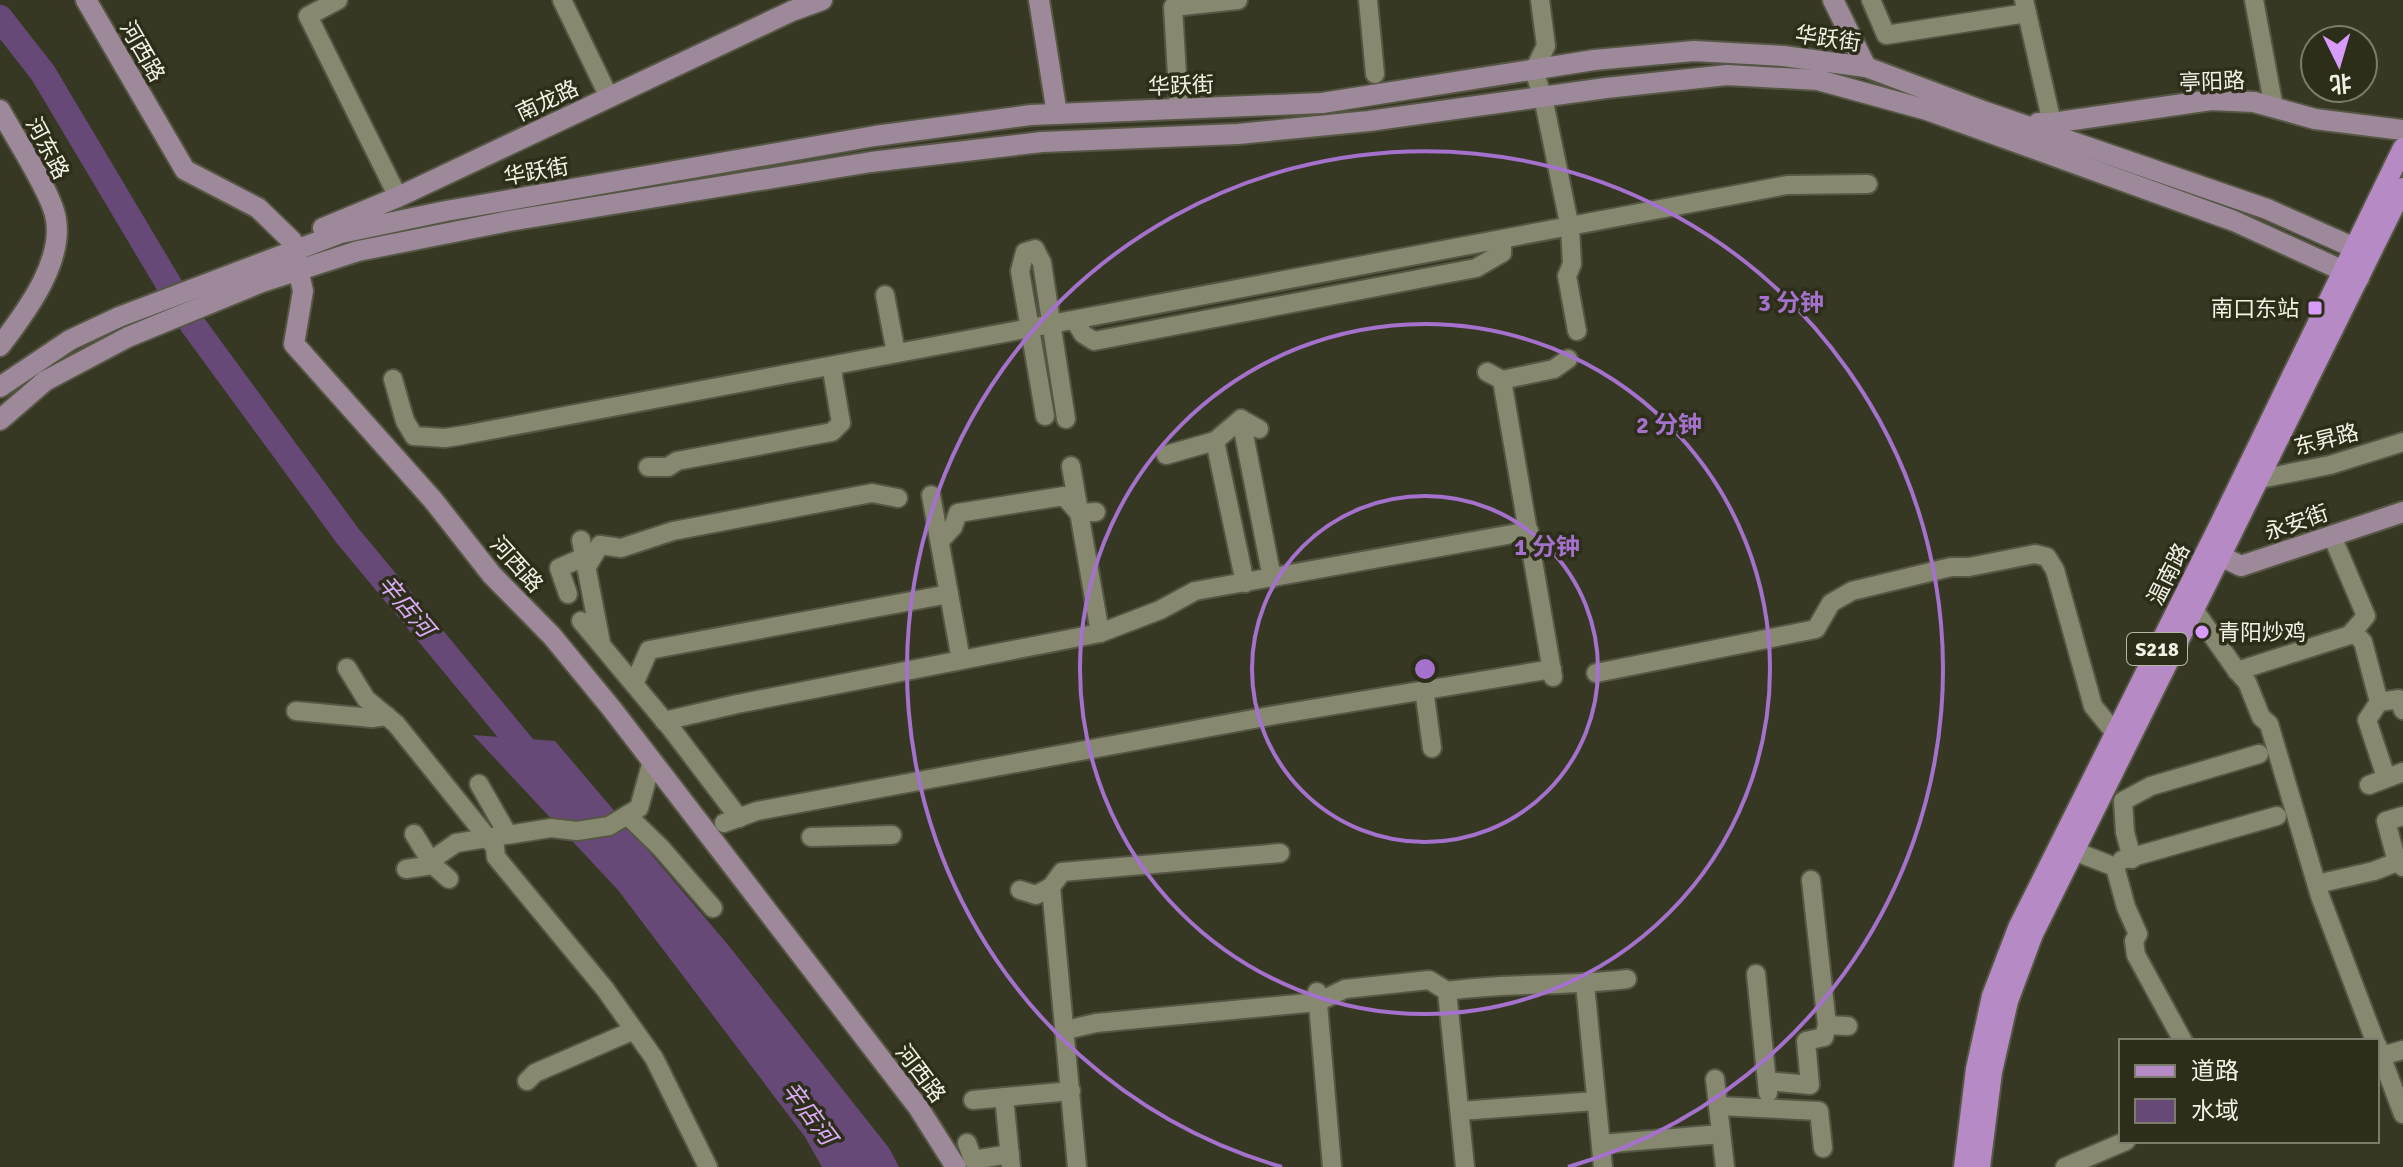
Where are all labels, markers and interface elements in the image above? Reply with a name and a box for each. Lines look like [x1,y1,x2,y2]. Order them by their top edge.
street label: 河西路 [114,16,171,87]
street label: 华跃街 [1793,21,1862,56]
north arrow [2299,24,2379,104]
street label: 亭阳路 [2179,67,2245,96]
text: 北 [2329,69,2353,98]
street label: 华跃街 [1148,71,1214,100]
street label: 南龙路 [512,74,583,127]
street label: 河东路 [20,113,75,184]
street label: 华跃街 [501,152,571,191]
text: 3 分钟 [1758,288,1824,318]
place label: 南口东站 [2211,295,2299,322]
marker: 南口东站 [2306,299,2324,317]
text: 2 分钟 [1636,410,1702,440]
street label: 东昇路 [2291,418,2361,461]
street label: 永安街 [2261,499,2332,546]
street label: 河西路 [485,531,549,598]
text: 1 分钟 [1514,532,1580,562]
street label: 温南路 [2141,539,2195,610]
water label: 辛店河 [371,569,443,646]
place label: 青阳炒鸡 [2218,619,2306,646]
marker: 青阳炒鸡 [2193,623,2211,641]
road number: S218 [2127,633,2187,665]
centre of rings [1411,655,1439,683]
street label: 河西路 [890,1039,951,1108]
legend [2119,1039,2379,1143]
text: 道路 [2191,1056,2239,1086]
water label: 辛店河 [775,1075,845,1154]
text: 水域 [2191,1096,2239,1126]

